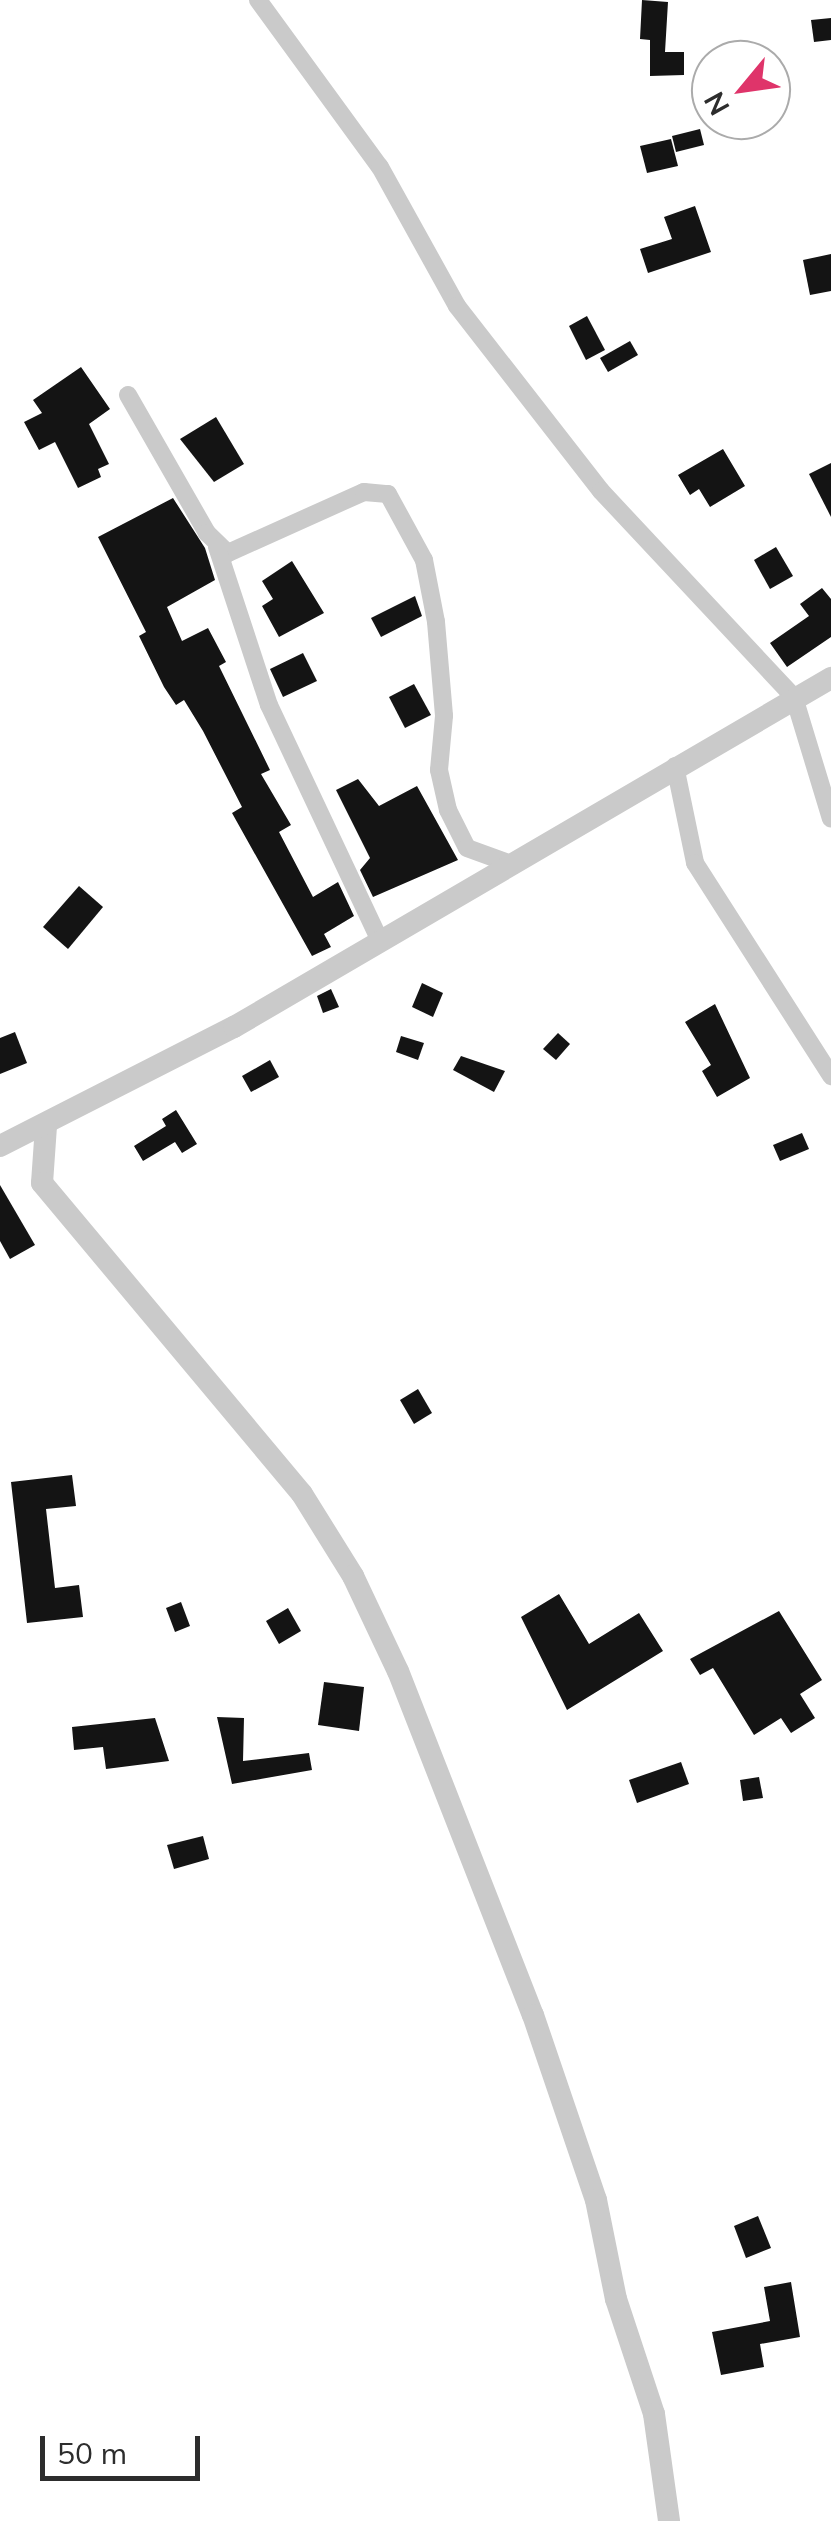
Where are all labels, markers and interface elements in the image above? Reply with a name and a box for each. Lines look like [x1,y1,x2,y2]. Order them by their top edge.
north arrow [691,40,791,140]
text: N [696,86,737,122]
scale bar [45,2416,205,2478]
text: 50 m [57,2434,127,2472]

